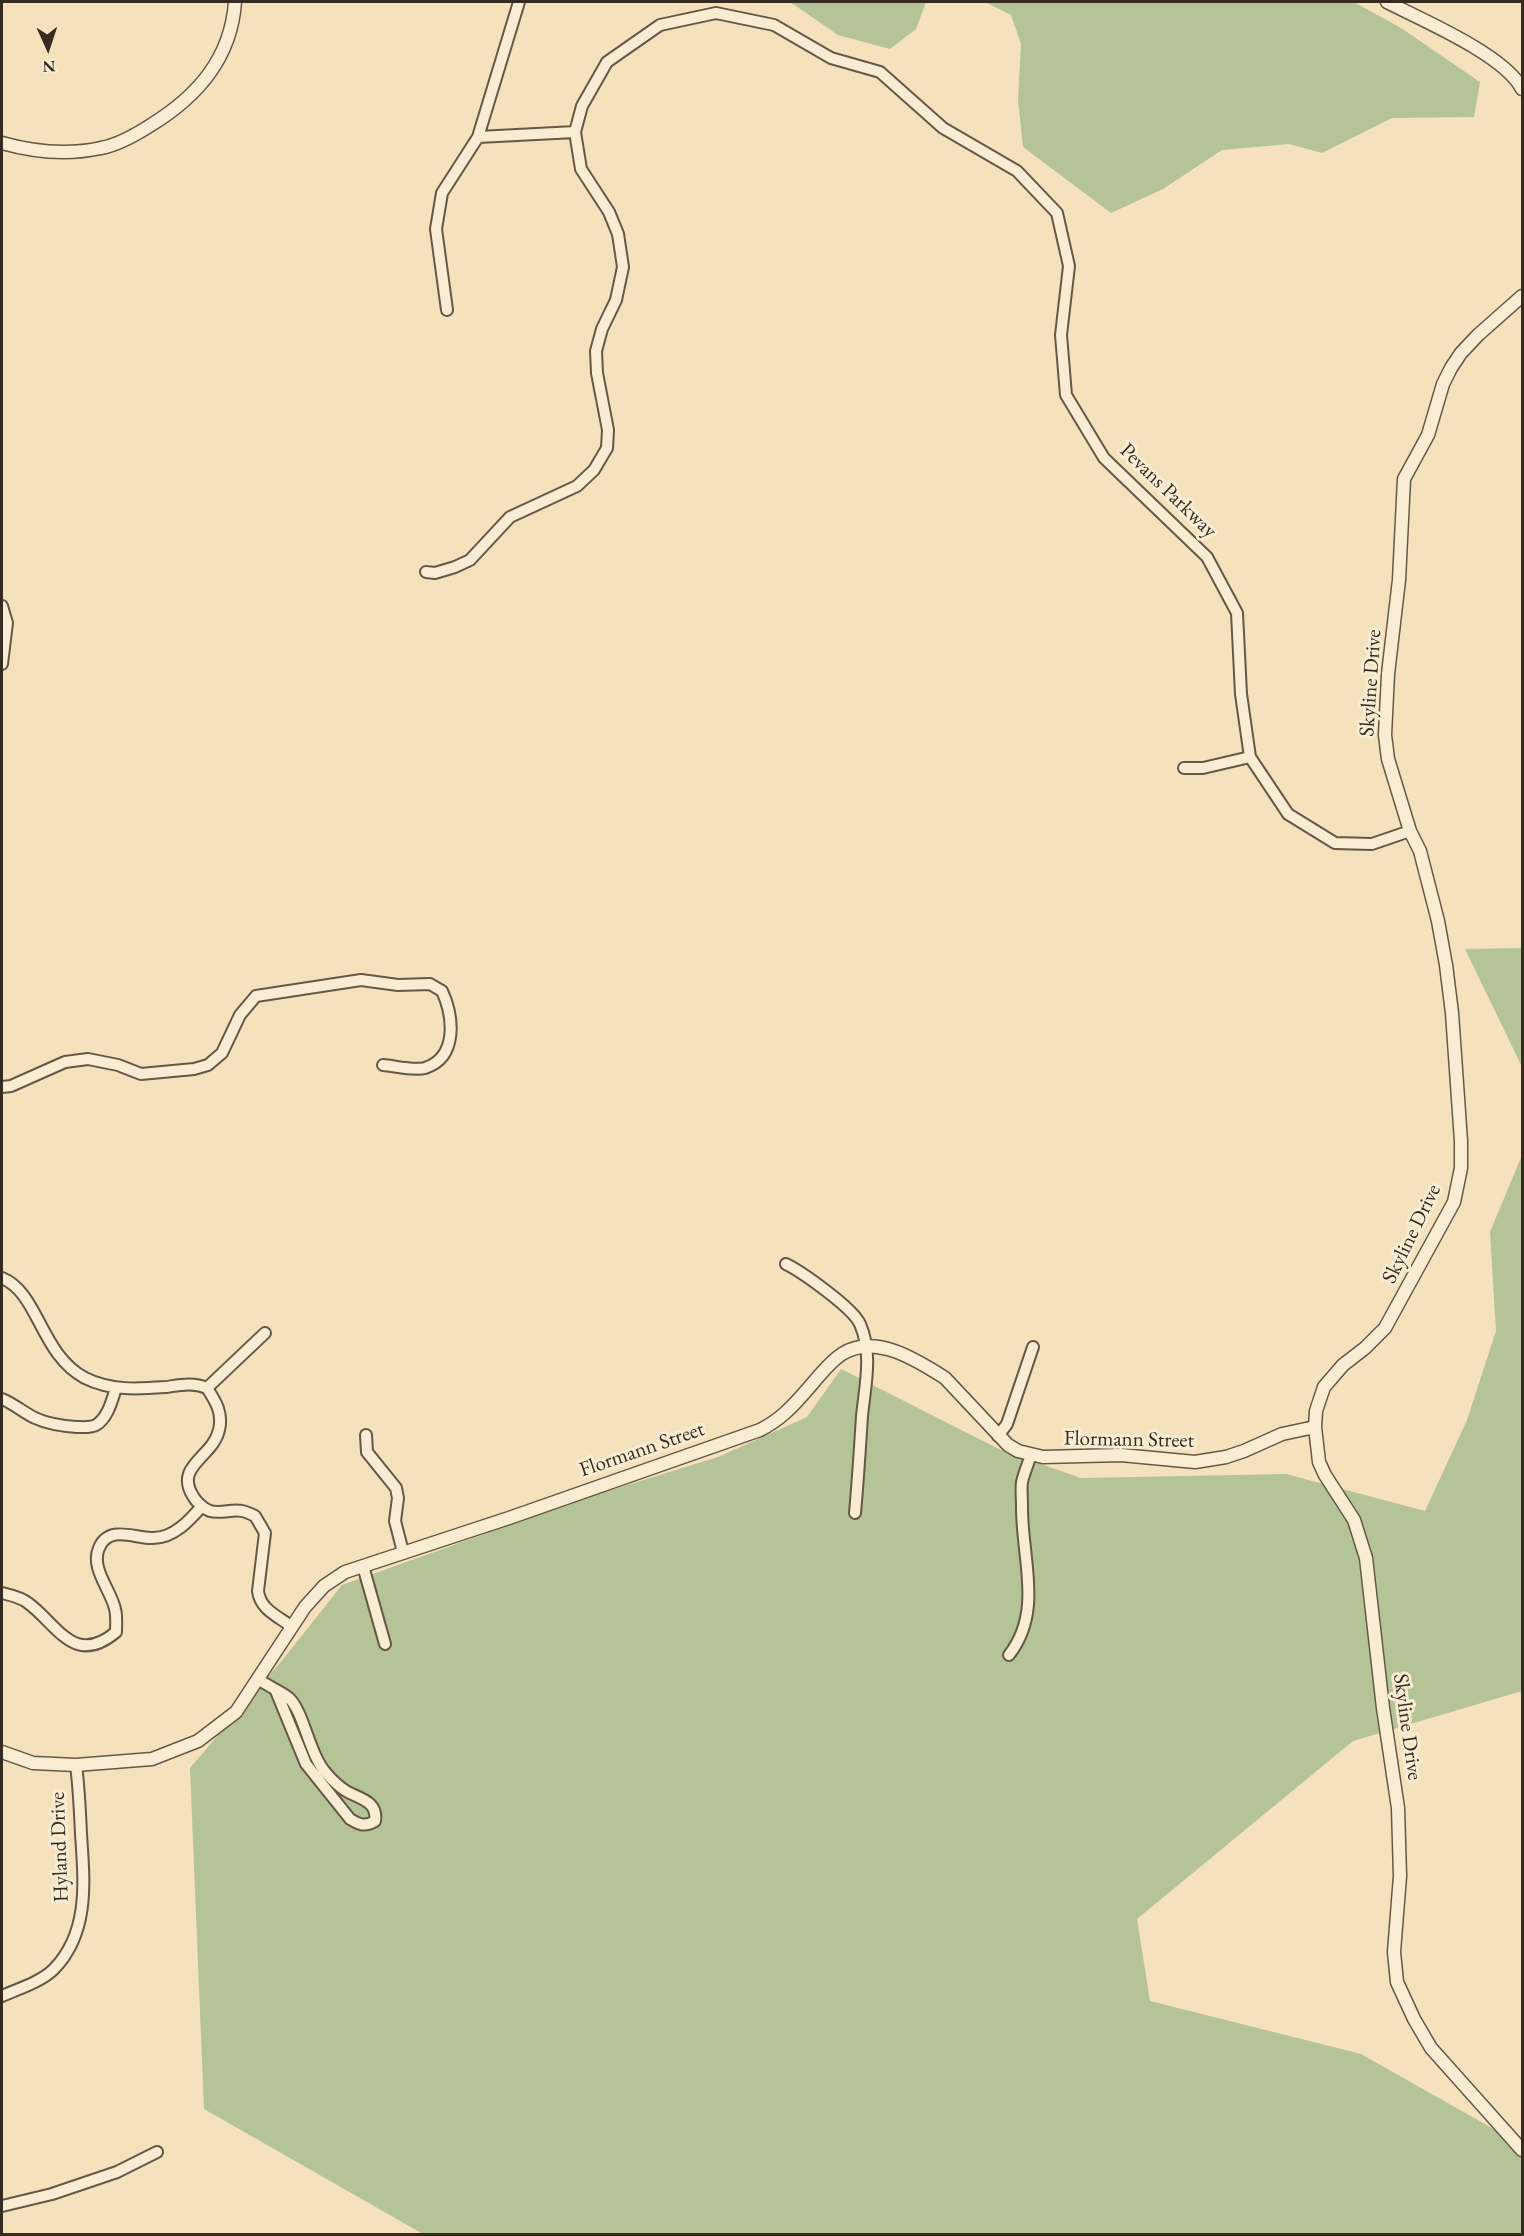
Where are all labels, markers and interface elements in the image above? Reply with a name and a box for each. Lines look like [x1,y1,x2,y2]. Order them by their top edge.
north arrow [18,18,78,78]
text: N [42,56,56,77]
street label: Pevans Parkway [1114,438,1222,544]
street label: Skyline Drive [1355,629,1387,737]
street label: Skyline Drive [1377,1180,1447,1288]
street label: Flormann Street [576,1417,708,1483]
street label: Flormann Street [1064,1426,1194,1454]
street label: Skyline Drive [1387,1672,1427,1782]
street label: Hyland Drive [45,1791,75,1903]

